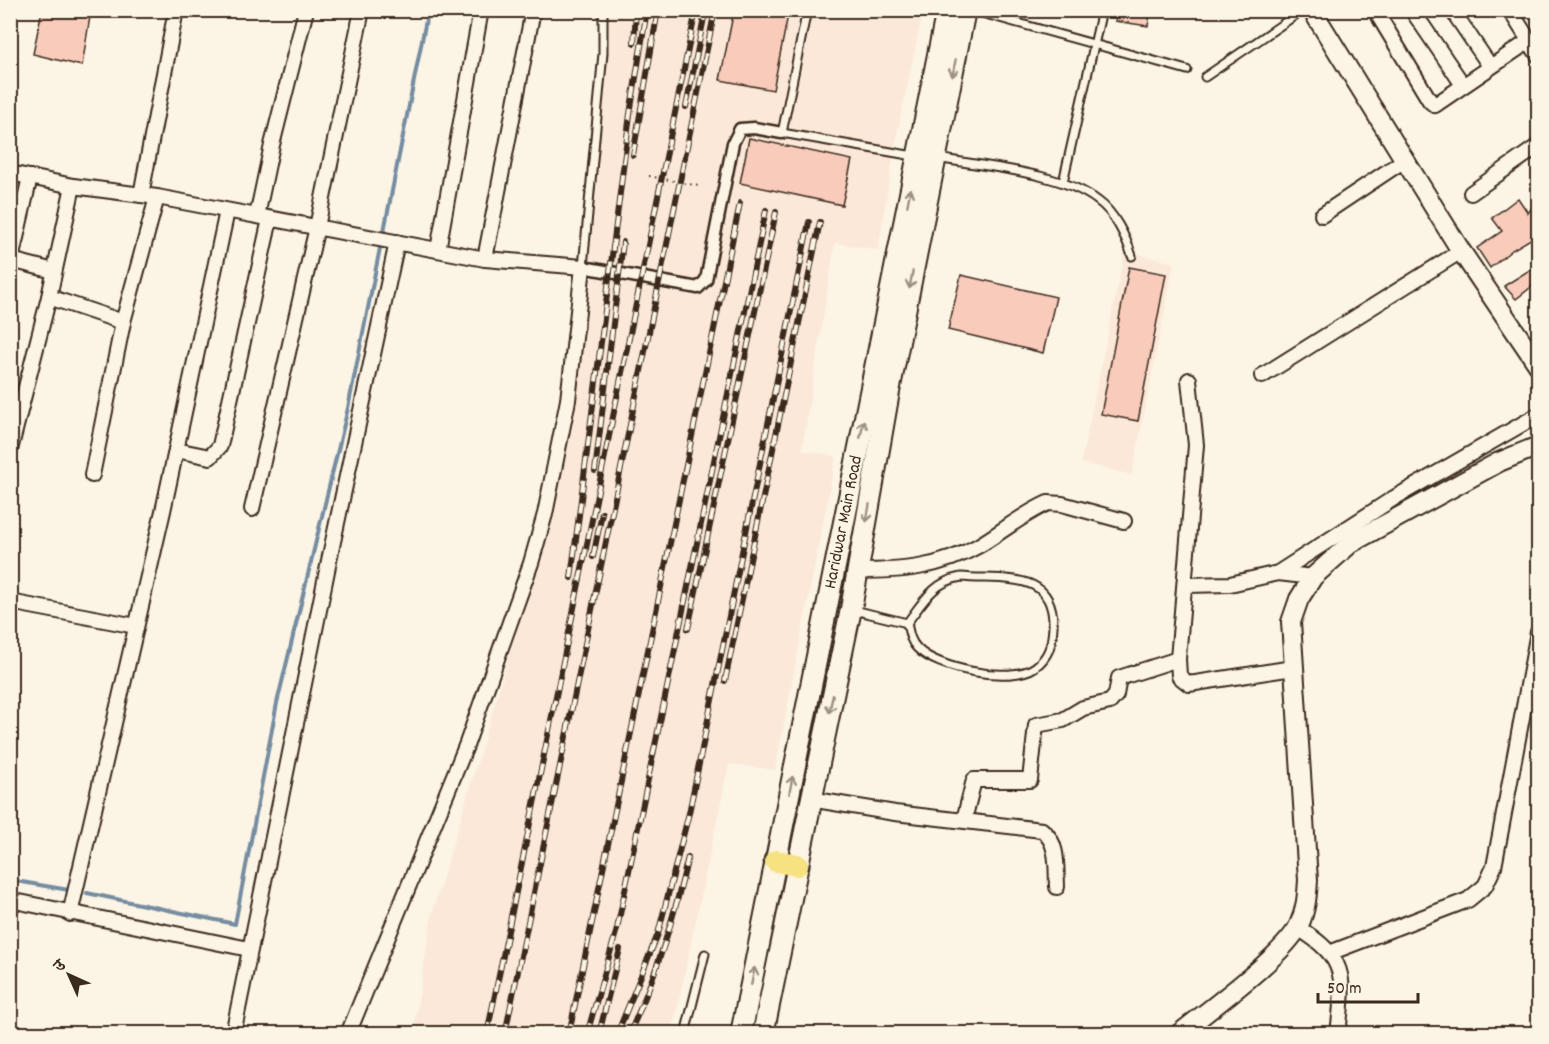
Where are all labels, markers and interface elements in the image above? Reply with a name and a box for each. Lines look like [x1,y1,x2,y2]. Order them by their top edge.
one-way arrow [947,58,959,77]
one-way arrow [904,187,915,207]
one-way arrow [905,269,916,289]
one-way arrow [857,420,868,439]
street label: Haridwar Main Road [818,453,870,591]
one-way arrow [862,502,873,522]
one-way arrow [825,694,836,713]
one-way arrow [786,776,797,795]
north arrow [39,945,99,1005]
text: उ [48,954,72,978]
scale bar [1318,966,1418,1004]
one-way arrow [748,967,759,986]
text: 50 m [1327,977,1362,1002]

